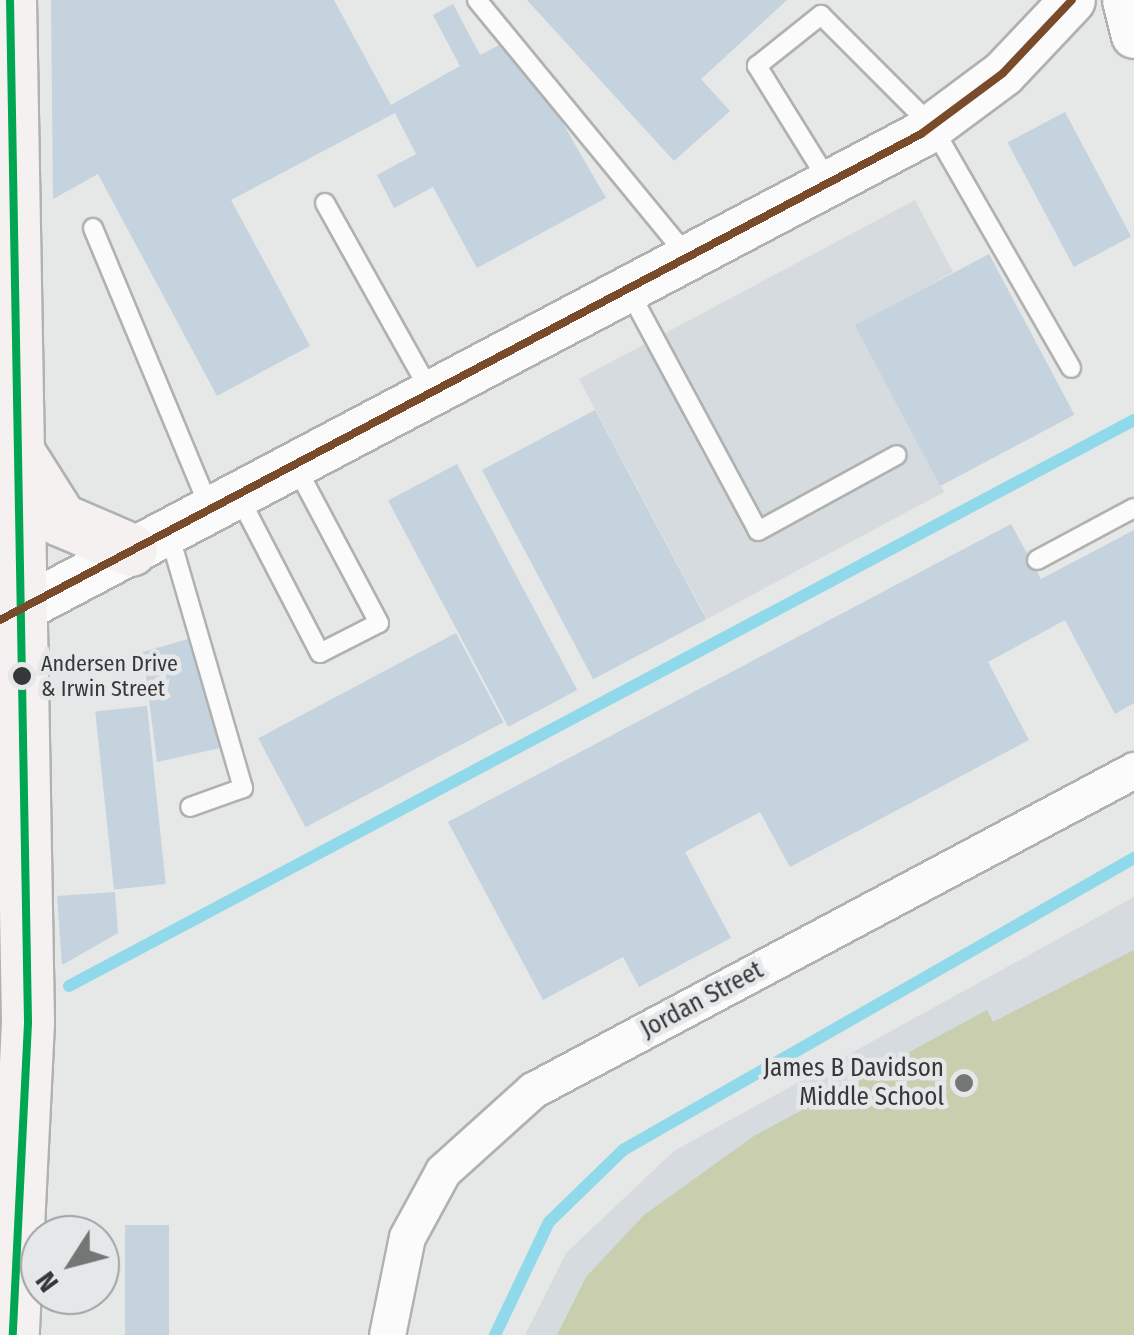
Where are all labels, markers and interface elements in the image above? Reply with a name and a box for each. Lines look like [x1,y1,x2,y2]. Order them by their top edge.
place label: Andersen Drive & Irwin Street [41,650,178,701]
marker: Andersen Drive & Irwin Street [12,666,32,686]
street label: Jordan Street [636,955,768,1045]
place label: James B Davidson Middle School [763,1054,944,1113]
marker: James B Davidson Middle School [953,1072,975,1094]
north arrow [20,1215,120,1315]
text: N [29,1265,65,1298]

